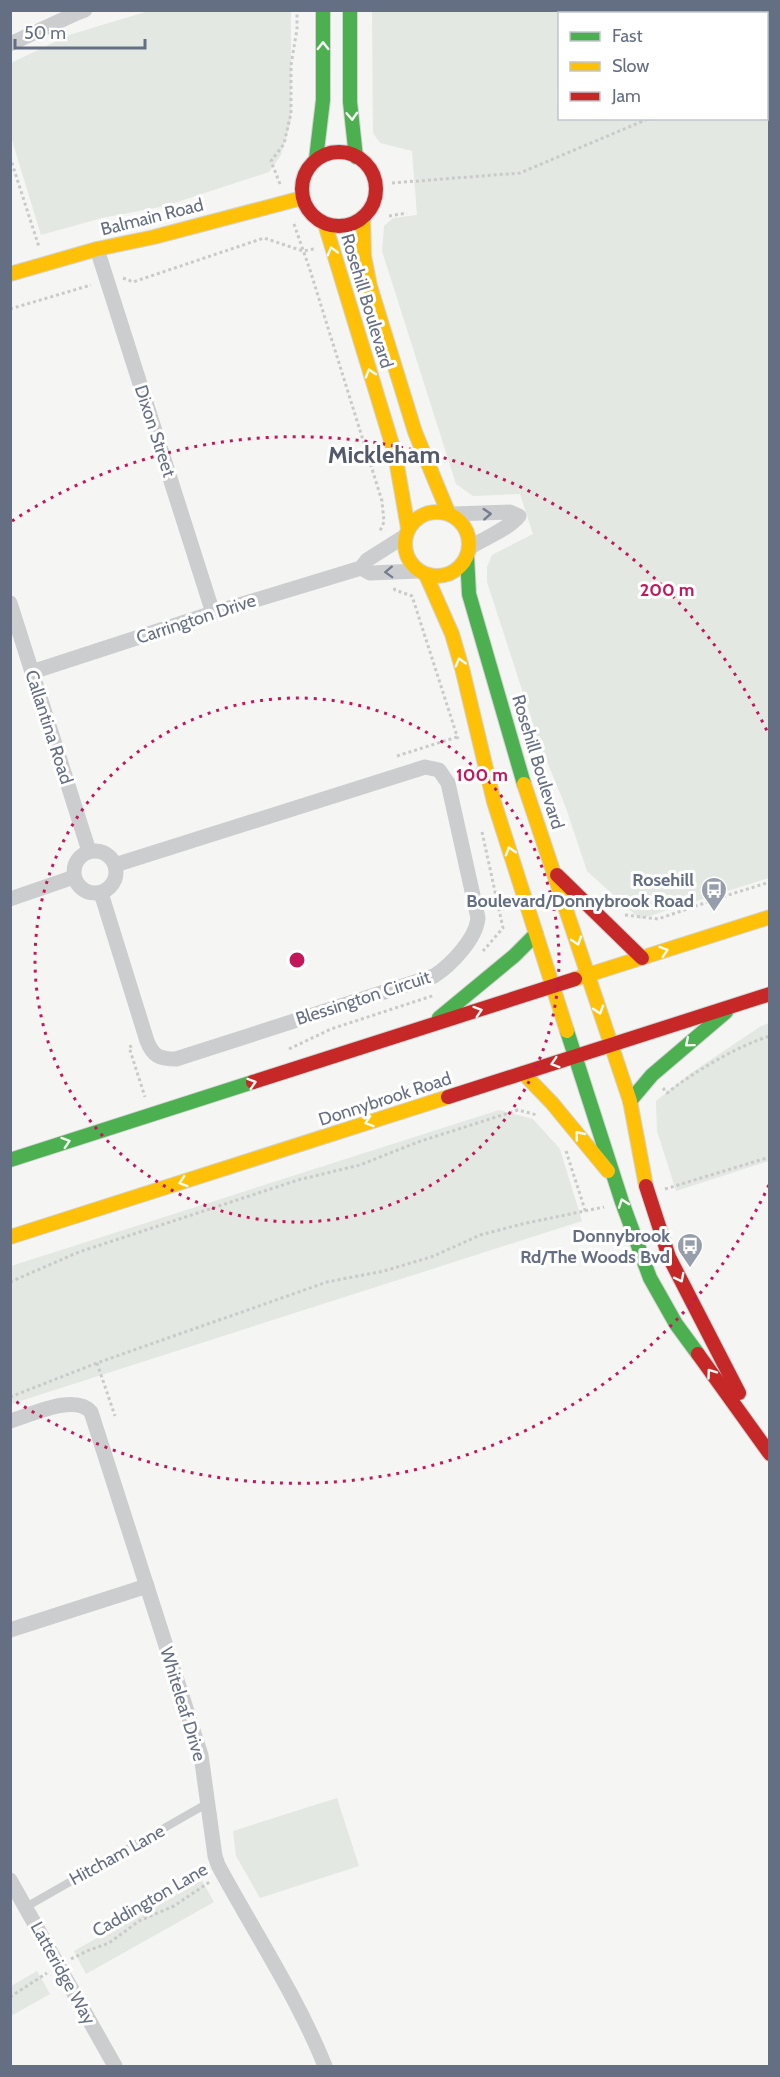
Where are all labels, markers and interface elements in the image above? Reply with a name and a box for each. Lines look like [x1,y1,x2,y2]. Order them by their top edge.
scale bar [15,12,146,50]
legend [558,12,768,120]
text: 50 m [24,22,66,44]
text: Fast [612,25,643,47]
one-way arrow [317,41,329,50]
text: Slow [612,55,649,77]
text: Jam [611,85,641,107]
one-way arrow [345,112,358,121]
street label: Balmain Road [98,194,206,240]
street label: Rosehill Boulevard [336,231,398,371]
one-way arrow [327,246,339,257]
one-way arrow [364,368,377,379]
street label: Dixon Street [130,382,180,480]
district label: Mickleham [328,440,440,469]
one-way arrow [482,507,491,520]
one-way arrow [384,565,393,578]
text: 200 m [640,579,694,601]
street label: Carrington Drive [133,589,259,649]
one-way arrow [455,657,467,668]
street label: Callantina Road [20,667,78,787]
street label: Rosehill Boulevard [507,692,569,832]
text: 100 m [456,764,508,786]
one-way arrow [504,846,517,857]
place label: Rosehill Boulevard/Donnybrook Road [466,869,694,912]
bus stop icon: Rosehill Boulevard/Donnybrook Road [699,875,729,913]
one-way arrow [569,935,582,946]
one-way arrow [658,946,669,958]
centre of rings [287,950,307,970]
street label: Blessington Circuit [293,966,433,1030]
one-way arrow [592,1004,605,1015]
one-way arrow [472,1006,483,1018]
one-way arrow [685,1036,696,1047]
one-way arrow [550,1056,561,1069]
street label: Donnybrook Road [316,1067,454,1131]
one-way arrow [246,1078,257,1090]
one-way arrow [364,1115,375,1128]
one-way arrow [575,1131,586,1142]
one-way arrow [60,1137,71,1149]
one-way arrow [178,1175,189,1187]
one-way arrow [618,1198,630,1209]
place label: Donnybrook Rd/The Woods Bvd [520,1225,670,1268]
bus stop icon: Donnybrook Rd/The Woods Bvd [675,1231,705,1269]
one-way arrow [672,1272,684,1283]
one-way arrow [707,1368,718,1379]
street label: Whiteleaf Drive [155,1644,211,1764]
street label: Hitcham Lane [65,1820,169,1890]
street label: Caddington Lane [88,1858,212,1942]
street label: Latteridge Way [26,1918,100,2028]

